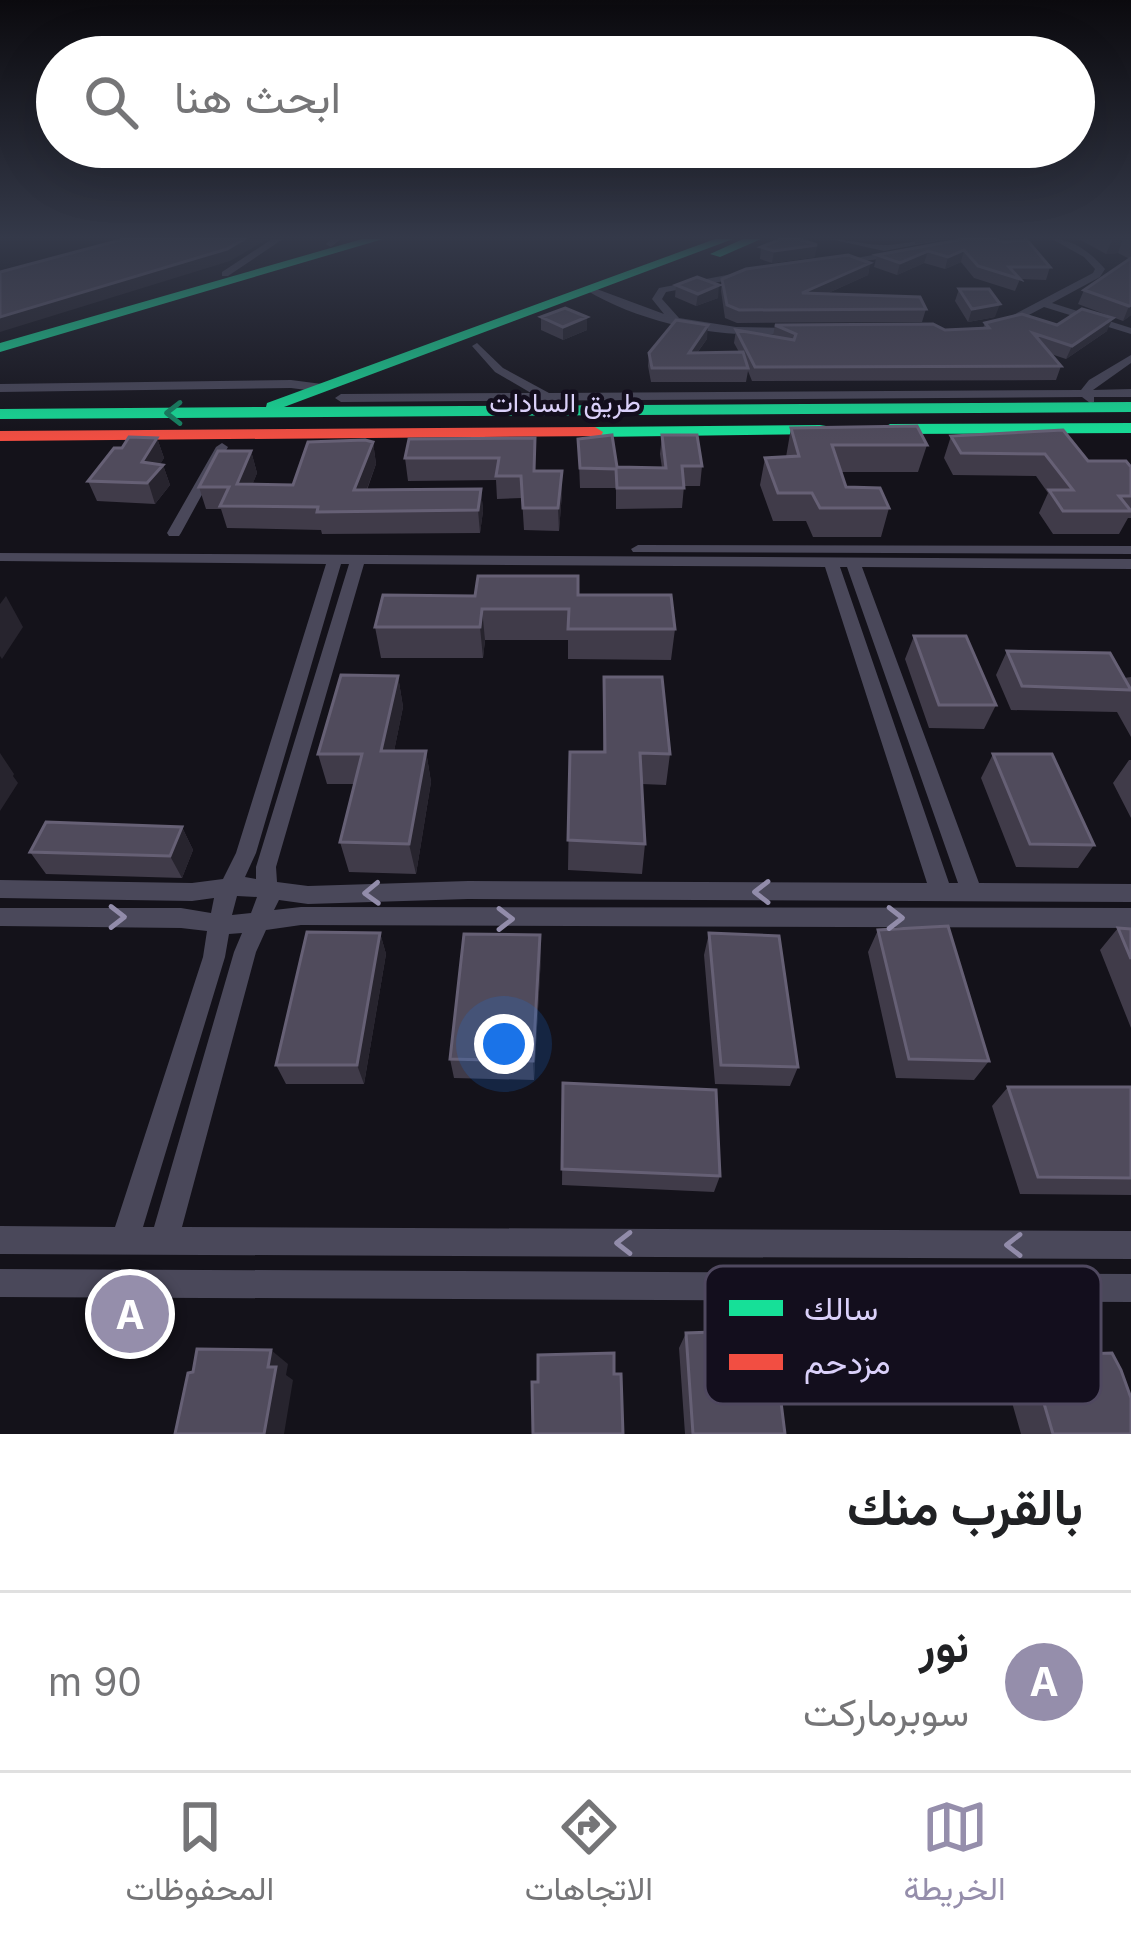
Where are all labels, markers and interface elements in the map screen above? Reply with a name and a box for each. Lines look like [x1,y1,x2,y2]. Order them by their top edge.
search box [36,36,1095,168]
icon: search [78,69,144,135]
text: ابحث هنا [174,69,341,124]
street label: طريق السادات [489,386,641,420]
one-way arrow [164,400,182,426]
one-way arrow [362,879,381,905]
one-way arrow [752,879,771,905]
one-way arrow [108,904,127,930]
one-way arrow [887,905,905,931]
one-way arrow [497,906,515,932]
your location [474,1014,534,1074]
one-way arrow [614,1230,632,1256]
one-way arrow [1004,1232,1022,1258]
legend [705,1266,1101,1404]
pin: A [91,1269,169,1359]
text: سالك [804,1288,878,1328]
text: مزدحم [804,1342,891,1384]
text: بالقرب منك [847,1476,1083,1537]
text: نور [919,1618,969,1673]
text: 90 m [48,1658,142,1705]
text: A [1029,1658,1059,1705]
text: سوبرماركت [803,1688,969,1735]
tab: المحفوظات [125,1794,274,1918]
tab: الاتجاهات [525,1794,653,1918]
tab: الخريطة [904,1794,1006,1918]

